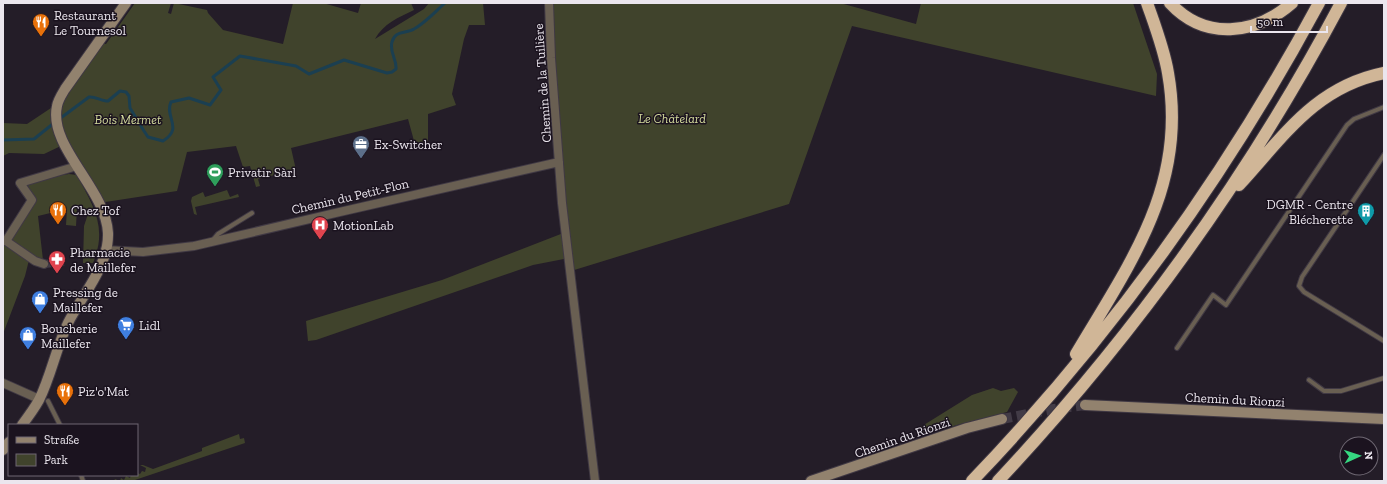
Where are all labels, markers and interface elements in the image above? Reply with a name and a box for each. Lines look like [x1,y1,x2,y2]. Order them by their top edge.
place label: Restaurant Le Tournesol [54,8,126,38]
scale bar [1251,8,1327,34]
restaurant icon: Restaurant Le Tournesol [31,12,51,37]
text: 50 m [1257,15,1284,29]
street label: Chemin de la Tuilière [531,23,554,143]
park label: Le Châtelard [638,111,706,126]
park label: Bois Mermet [95,112,162,127]
office icon: Ex-Switcher [351,134,371,159]
place label: Ex-Switcher [374,137,443,152]
sports icon: Privatir Sàrl [205,162,225,187]
place label: Privatir Sàrl [228,165,297,180]
street label: Chemin du Petit-Flon [290,176,411,217]
place label: DGMR - Centre Blécherette [1267,197,1353,227]
restaurant icon: Chez Tof [48,200,68,225]
building icon: DGMR - Centre Blécherette [1356,201,1376,226]
place label: Chez Tof [71,203,120,218]
hospital icon: MotionLab [310,215,330,240]
place label: MotionLab [333,218,394,233]
place label: Pharmacie de Maillefer [70,245,136,275]
pharmacy icon: Pharmacie de Maillefer [47,249,67,274]
place label: Pressing de Maillefer [53,285,118,315]
shop icon: Pressing de Maillefer [30,289,50,314]
supermarket icon: Lidl [116,315,136,340]
place label: Lidl [139,318,161,333]
place label: Boucherie Maillefer [41,321,97,351]
shop icon: Boucherie Maillefer [18,325,38,350]
restaurant icon: Piz'o'Mat [55,381,75,406]
place label: Piz'o'Mat [78,384,129,399]
street label: Chemin du Rionzi [1185,389,1286,410]
street label: Chemin du Rionzi [852,414,952,461]
legend [8,424,138,476]
text: Straße [44,433,80,447]
north arrow [1339,436,1379,476]
text: N [1362,451,1375,461]
text: Park [44,453,69,467]

